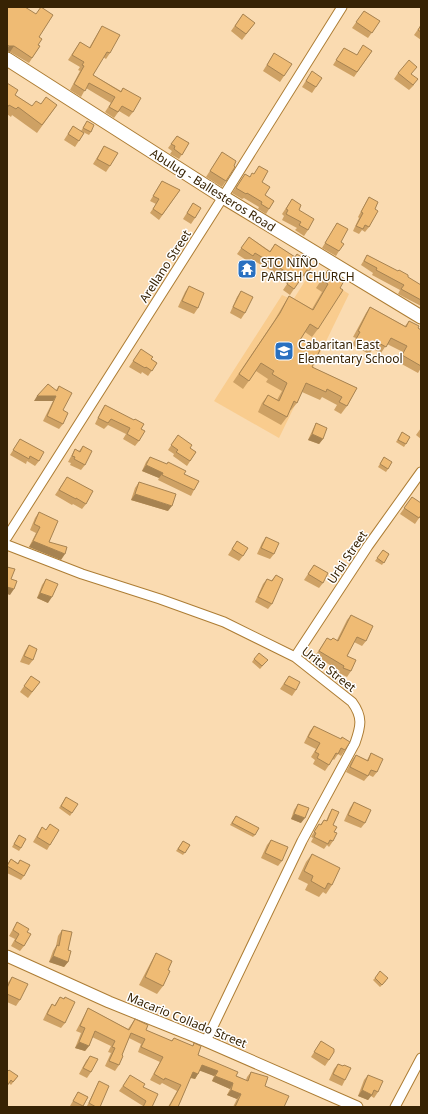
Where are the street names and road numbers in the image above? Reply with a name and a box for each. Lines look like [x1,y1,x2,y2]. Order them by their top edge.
street label: Abulug - Ballesteros Road [147,145,279,235]
street label: Arellano Street [135,226,195,306]
street label: Urbi Street [323,526,371,587]
street label: Urita Street [298,642,360,696]
street label: Macario Collado Street [125,988,250,1052]

